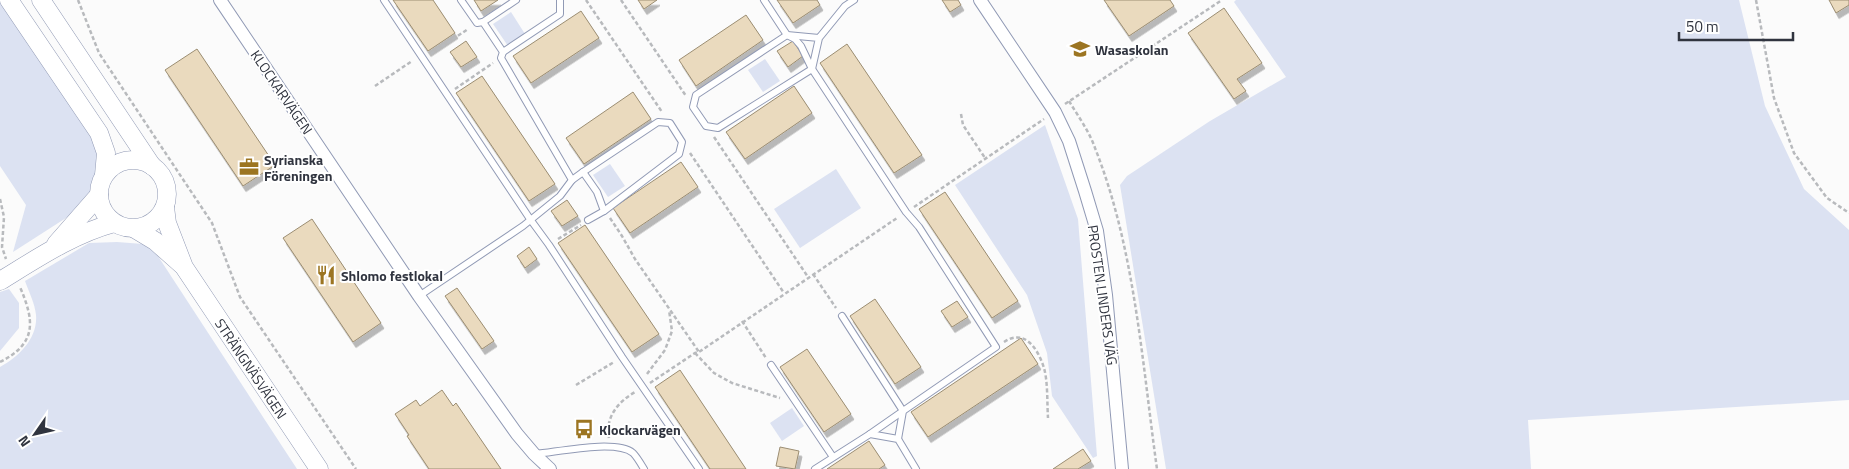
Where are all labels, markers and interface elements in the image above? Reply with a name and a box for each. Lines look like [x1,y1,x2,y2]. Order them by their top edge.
scale bar [1679,10,1793,42]
text: 50 m [1686,15,1719,38]
school or university icon: Wasaskolan [1069,38,1091,60]
place label: Wasaskolan [1095,39,1169,60]
street label: KLOCKARVÄGEN [246,46,318,138]
place label: Syrianska Föreningen [264,149,332,186]
office icon: Syrianska Föreningen [238,156,260,178]
street label: PROSTEN LINDERS VÄG [1083,223,1123,367]
restaurant icon: Shlomo festlokal [315,264,337,286]
place label: Shlomo festlokal [341,265,443,286]
street label: STRÄNGNÄSVÄGEN [210,314,293,423]
north arrow [10,409,60,459]
bus stop icon: Klockarvägen [573,418,595,440]
place label: Klockarvägen [599,419,681,440]
text: N [12,432,35,451]

